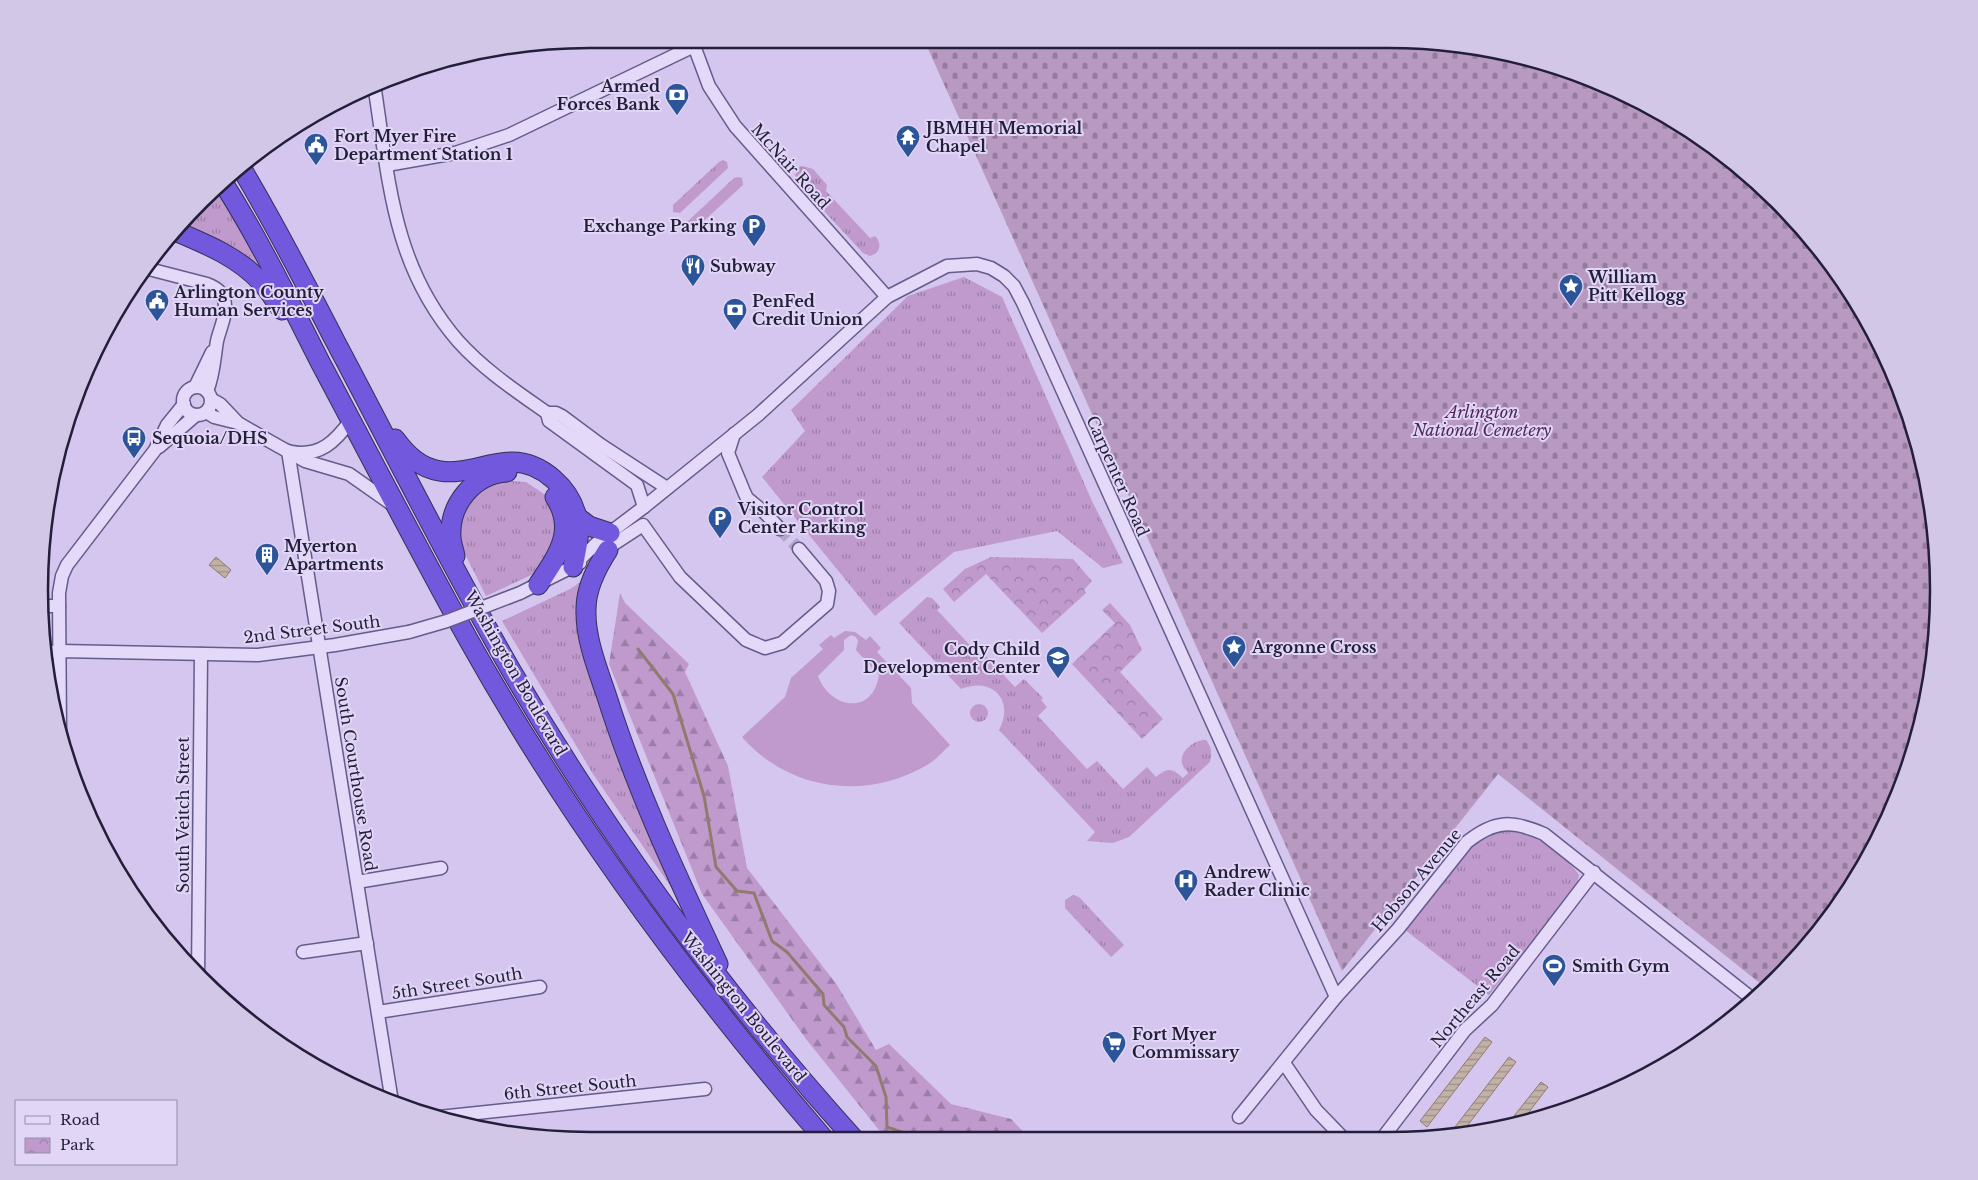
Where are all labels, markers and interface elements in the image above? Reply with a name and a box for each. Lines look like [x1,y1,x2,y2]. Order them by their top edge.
place label: Armed Forces Bank [557,76,660,114]
bank icon: Armed Forces Bank [664,82,690,116]
place label: JBMHH Memorial Chapel [923,118,1083,156]
street label: McNair Road [747,119,835,213]
temple icon: JBMHH Memorial Chapel [895,124,921,158]
place label: Fort Myer Fire Department Station 1 [334,126,513,164]
public building icon: Fort Myer Fire Department Station 1 [303,132,329,166]
parking icon: Exchange Parking [741,213,767,247]
place label: Exchange Parking [583,216,737,236]
restaurant icon: Subway [680,253,706,287]
place label: Subway [710,256,776,276]
place label: William Pitt Kellogg [1587,267,1687,305]
place icon: William Pitt Kellogg [1558,273,1584,307]
place label: Arlington County Human Services [173,282,324,320]
public building icon: Arlington County Human Services [144,288,170,322]
place label: PenFed Credit Union [752,291,863,329]
bank icon: PenFed Credit Union [722,297,748,331]
park label: Arlington National Cemetery [1412,402,1552,440]
street label: Carpenter Road [1082,413,1154,540]
bus stop icon: Sequoia/DHS [121,425,147,459]
place label: Sequoia/DHS [152,428,268,448]
place label: Visitor Control Center Parking [737,499,867,537]
parking icon: Visitor Control Center Parking [707,505,733,539]
place label: Myerton Apartments [283,536,384,574]
building icon: Myerton Apartments [254,542,280,576]
street label: Washington Boulevard [460,586,572,759]
street label: 2nd Street South [243,611,381,647]
place icon: Argonne Cross [1221,634,1247,668]
place label: Argonne Cross [1251,637,1377,657]
place label: Cody Child Development Center [863,639,1040,677]
school or university icon: Cody Child Development Center [1045,645,1071,679]
street label: South Courthouse Road [331,675,381,873]
street label: South Veitch Street [173,737,193,893]
street label: Hobson Avenue [1367,824,1465,936]
place label: Andrew Rader Clinic [1203,862,1310,900]
hospital icon: Andrew Rader Clinic [1173,868,1199,902]
street label: Washington Boulevard [677,927,811,1086]
street label: Northeast Road [1426,941,1524,1051]
sports icon: Smith Gym [1541,953,1567,987]
place label: Smith Gym [1572,956,1670,976]
street label: 5th Street South [390,963,524,1003]
place label: Fort Myer Commissary [1132,1024,1240,1062]
supermarket icon: Fort Myer Commissary [1101,1030,1127,1064]
street label: 6th Street South [503,1070,637,1104]
legend [15,1100,178,1165]
text: Road [60,1110,100,1129]
text: Park [60,1135,96,1154]

